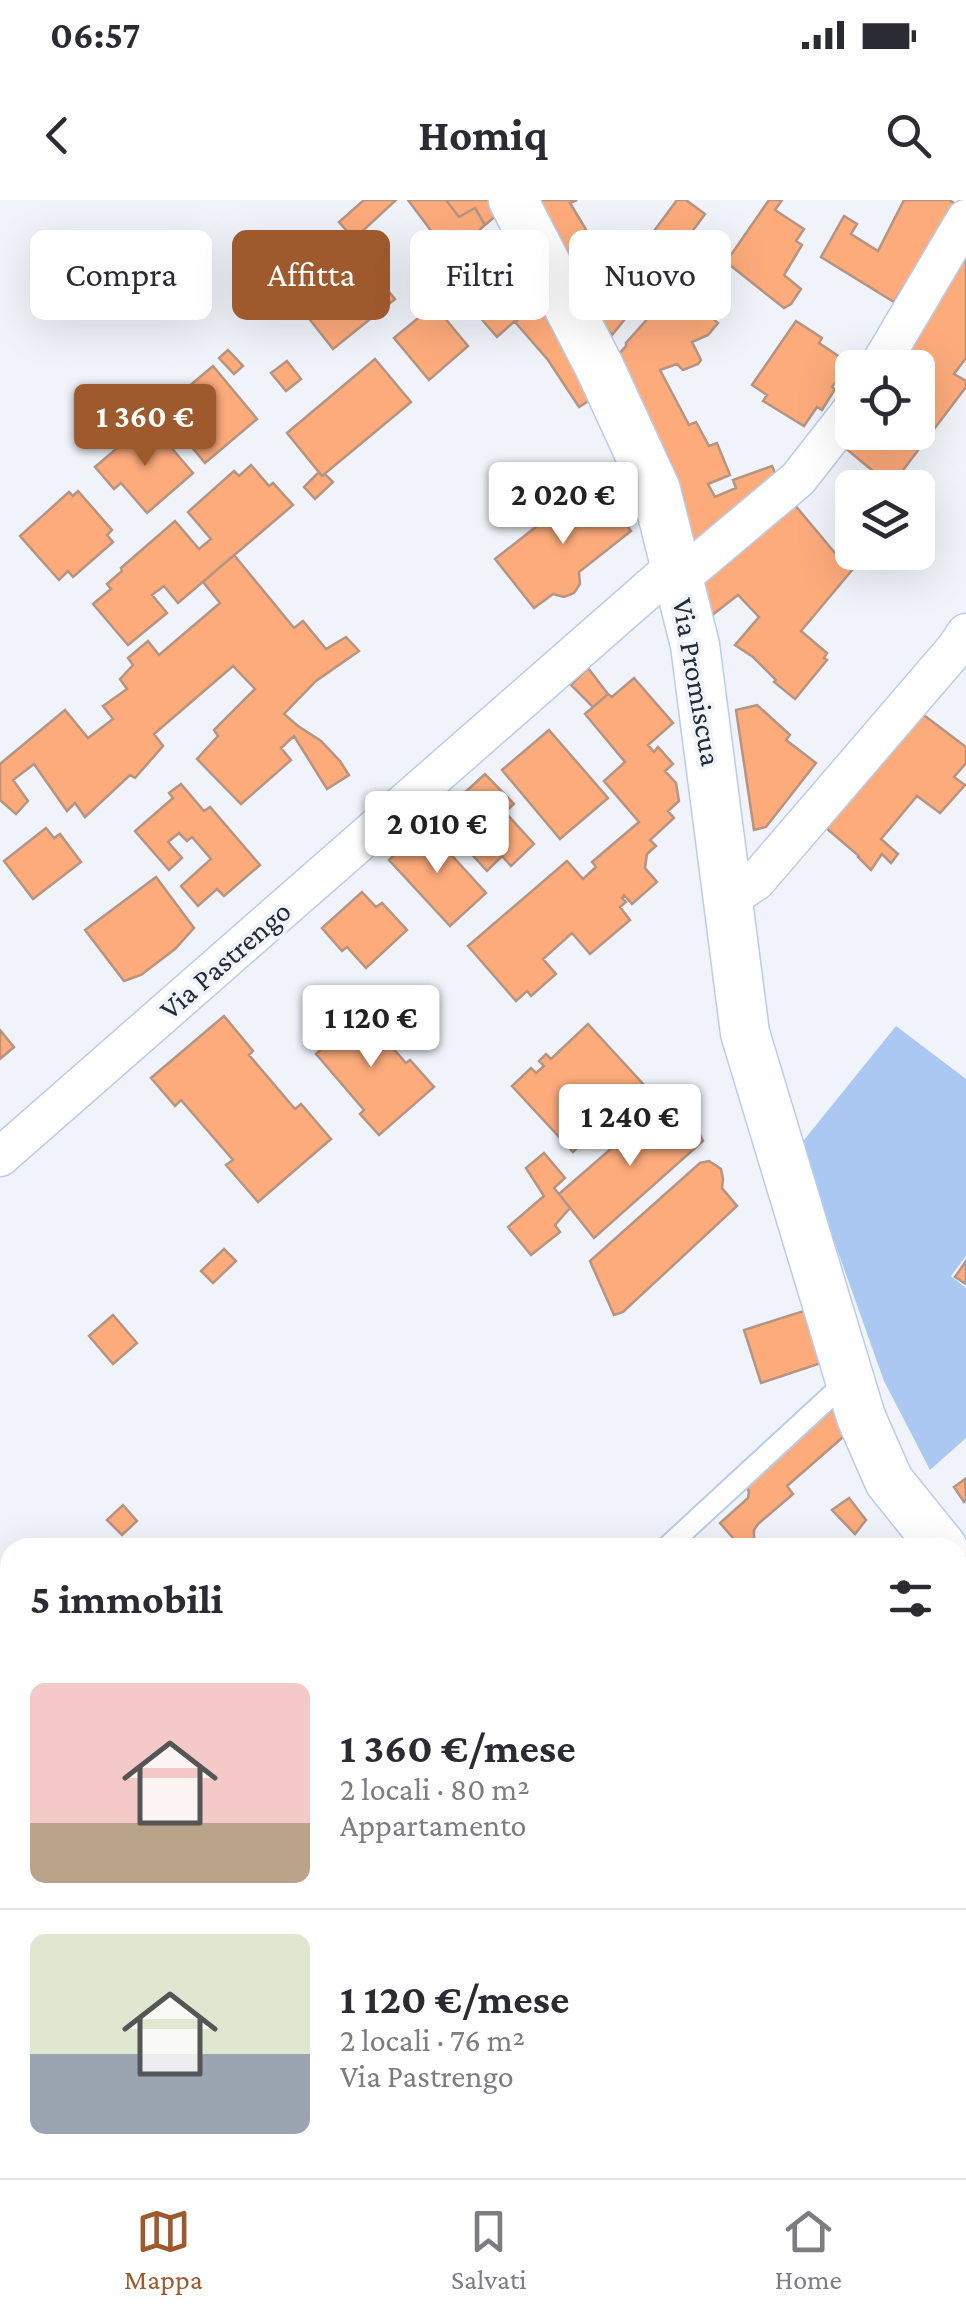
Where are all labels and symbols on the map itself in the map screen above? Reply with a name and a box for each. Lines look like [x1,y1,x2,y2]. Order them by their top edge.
pin: 1 360 € [53,384,237,469]
pin: 2 020 € [471,462,655,547]
street label: Via Promiscua [666,595,729,769]
pin: 2 010 € [345,791,529,876]
street label: Via Pastrengo [152,894,298,1026]
pin: 1 120 € [279,985,463,1070]
pin: 1 240 € [538,1084,722,1169]

